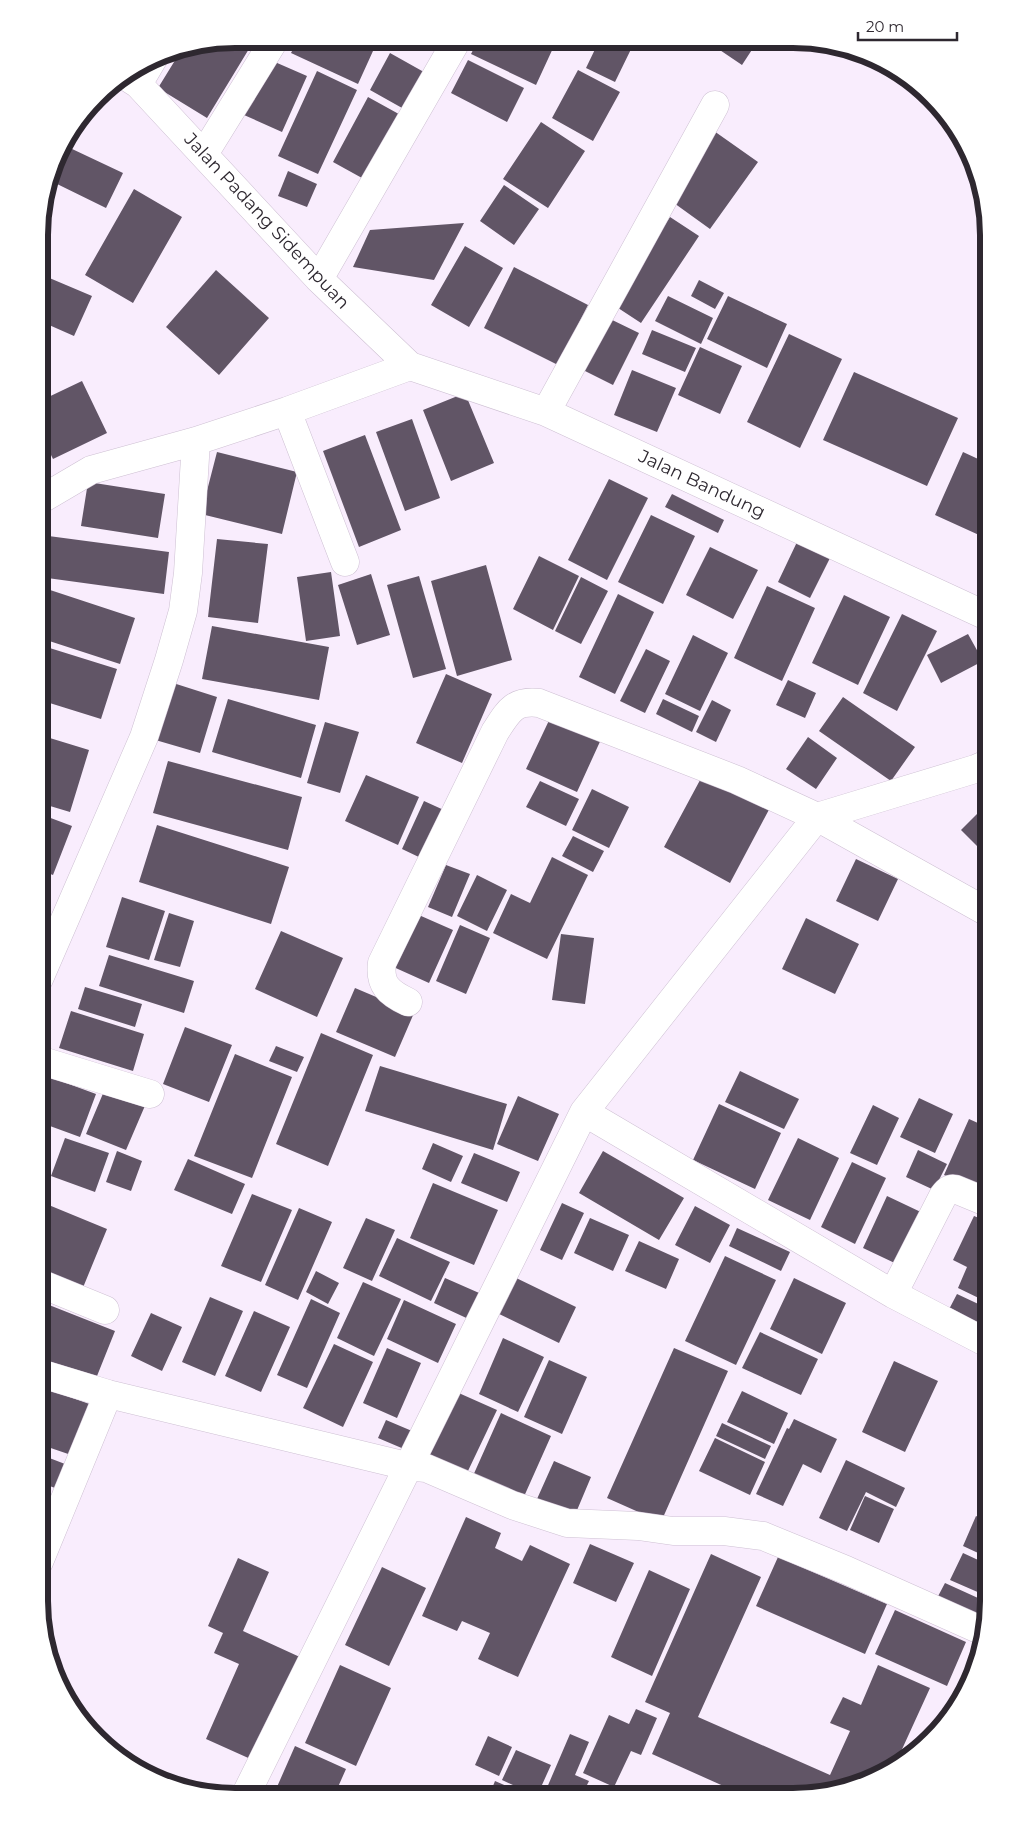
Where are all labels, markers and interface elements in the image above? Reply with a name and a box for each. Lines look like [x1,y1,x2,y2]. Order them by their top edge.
scale bar [858,10,957,42]
text: 20 m [866,17,904,36]
street label: Jalan Padang Sidempuan [179,128,354,314]
street label: Jalan Bandung [634,445,769,523]

